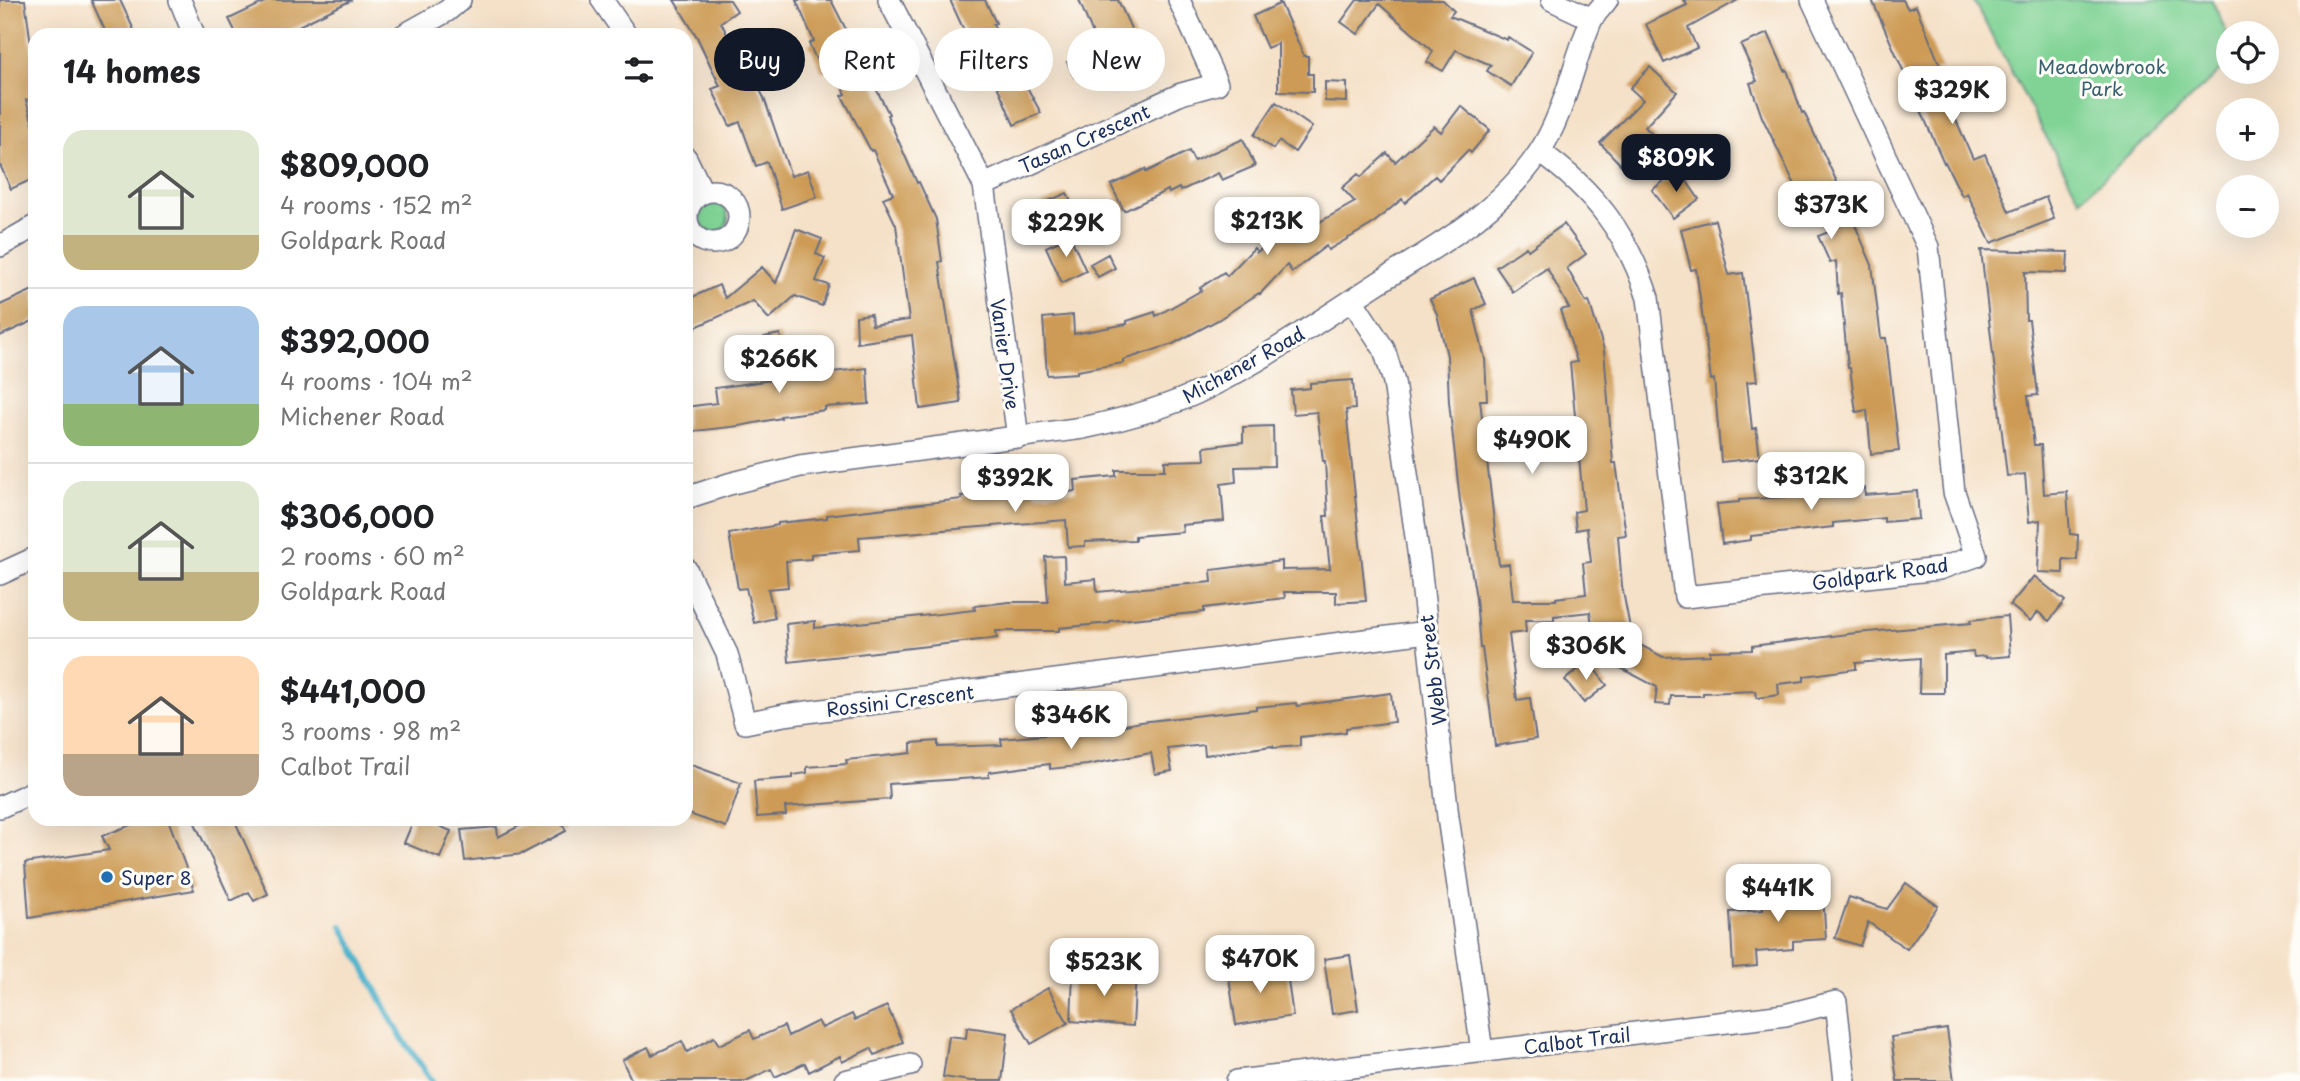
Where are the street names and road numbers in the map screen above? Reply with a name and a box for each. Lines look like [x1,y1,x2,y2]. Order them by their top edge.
street label: Tasan Crescent [1014,97,1154,179]
street label: Vanier Drive [984,297,1028,411]
street label: Michener Road [1177,319,1309,409]
street label: Goldpark Road [1810,550,1950,596]
street label: Webb Street [1411,613,1453,727]
street label: Rossini Crescent [825,677,976,723]
street label: Calbot Trail [1522,1020,1632,1060]

